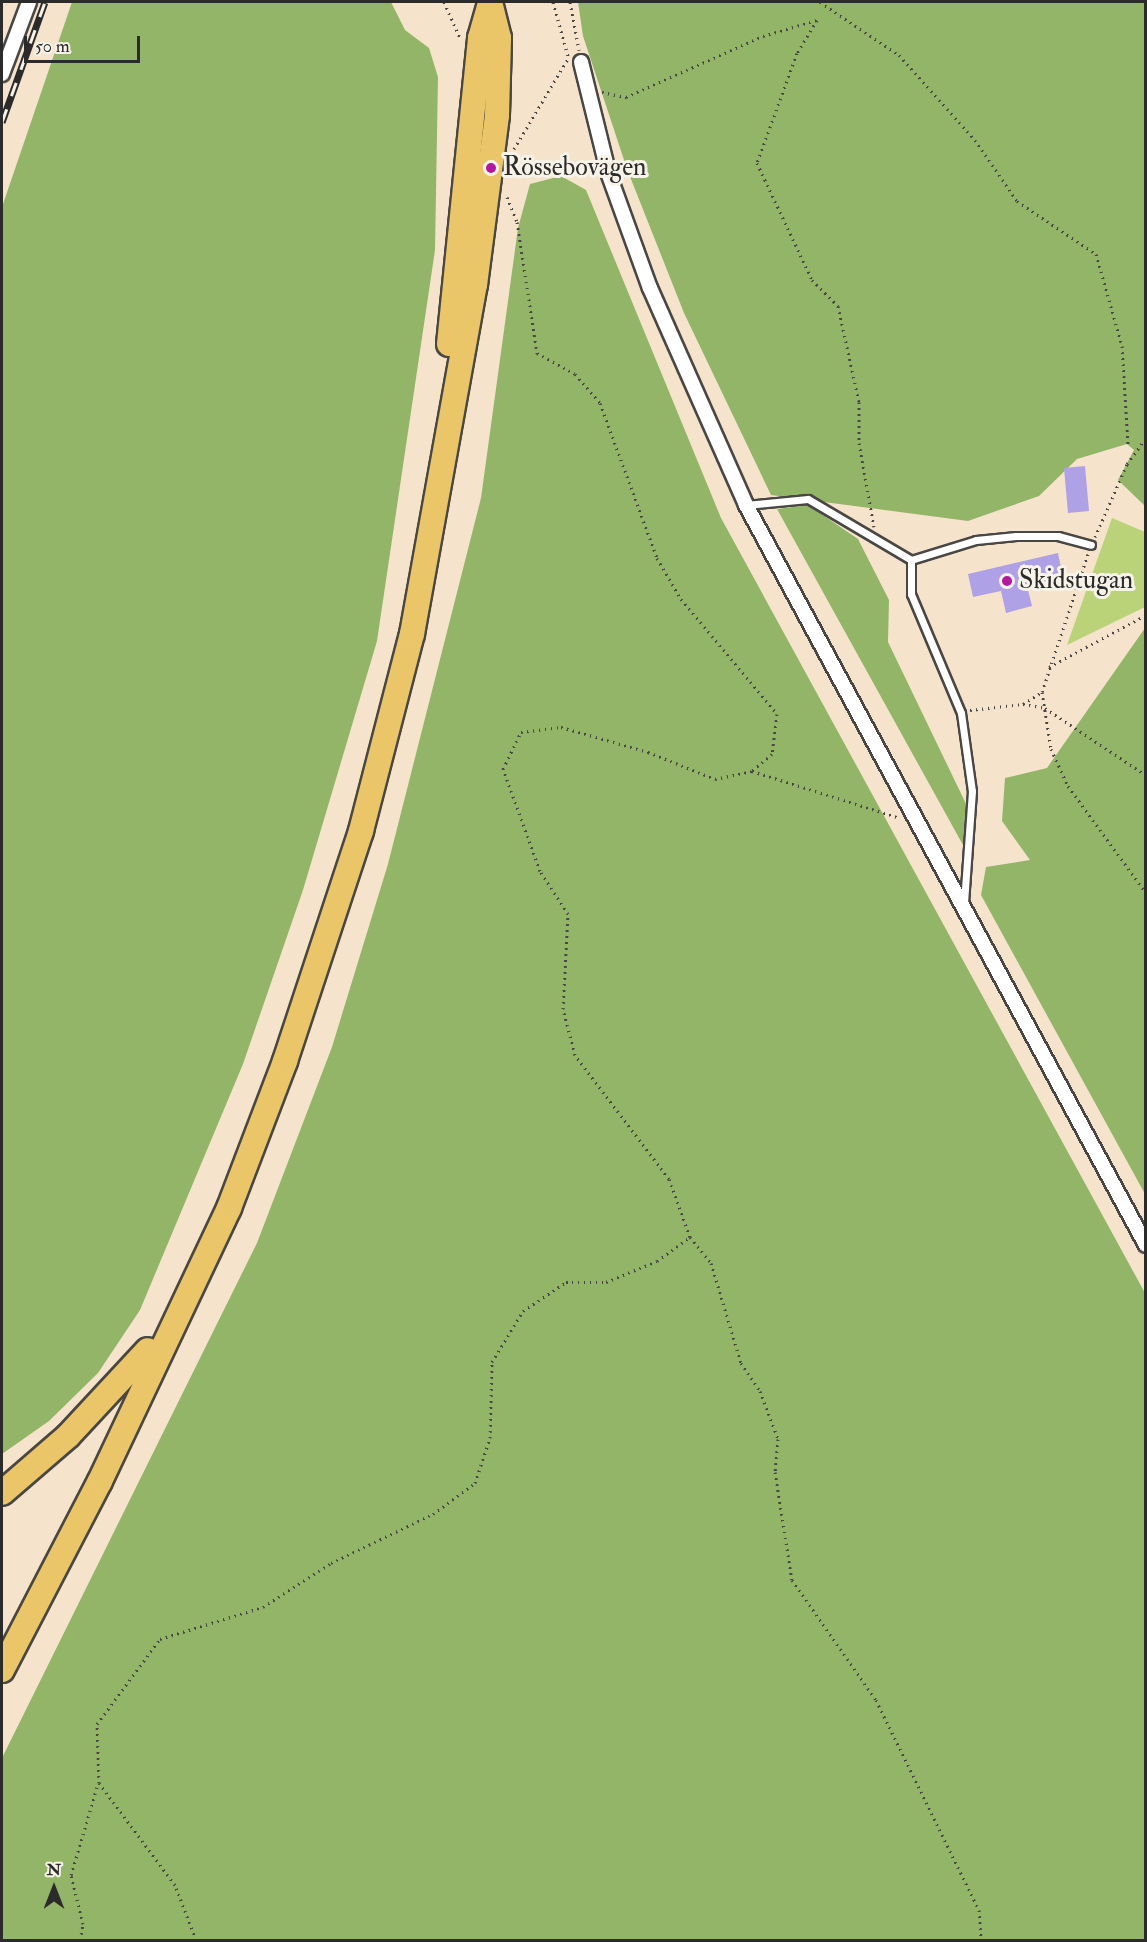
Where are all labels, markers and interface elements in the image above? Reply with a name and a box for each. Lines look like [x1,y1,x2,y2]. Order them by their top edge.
scale bar [27,24,142,62]
text: 50 m [35,35,70,58]
place label: Rössebovägen [503,152,646,184]
marker: Rössebovägen [484,161,498,175]
place label: Skidstugan [1019,565,1133,597]
marker: Skidstugan [1000,574,1014,588]
north arrow [24,1858,84,1918]
text: N [47,1860,61,1880]

